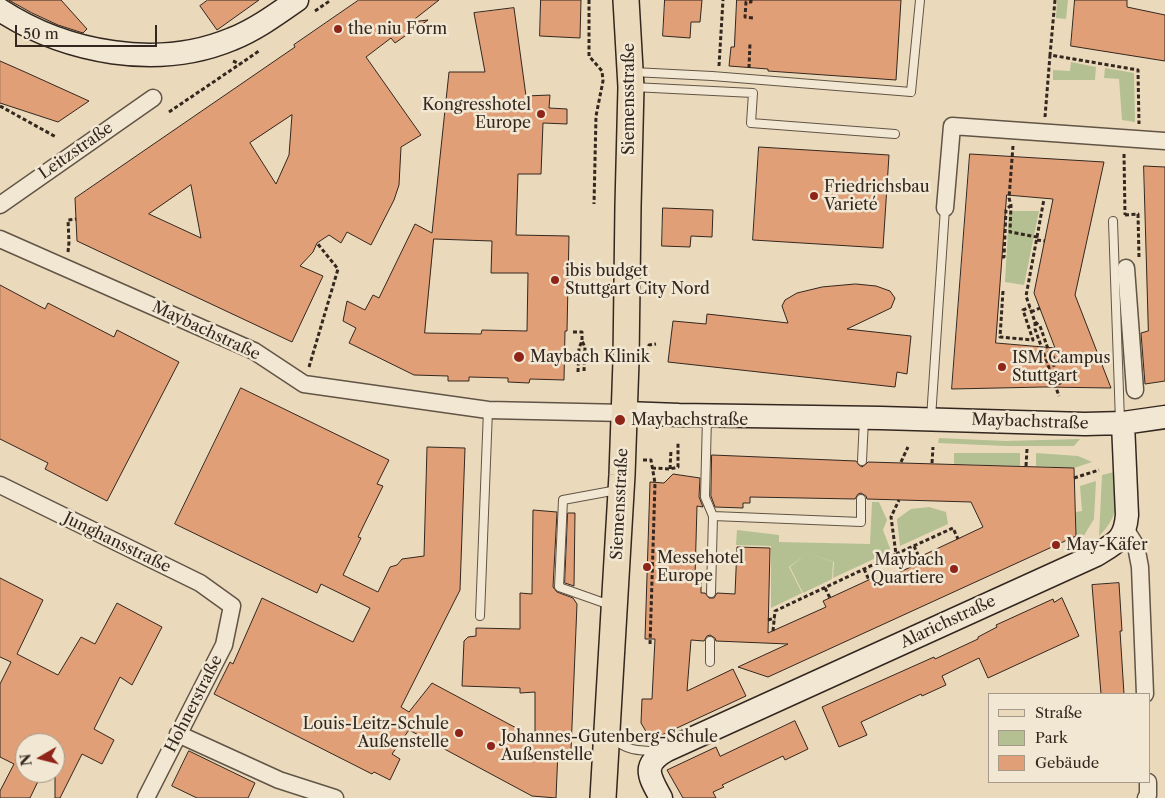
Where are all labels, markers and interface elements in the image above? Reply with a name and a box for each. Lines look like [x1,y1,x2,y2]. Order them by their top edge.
scale bar [18,15,160,47]
place label: the niu Form [348,19,447,39]
marker: the niu Form [332,23,344,35]
text: 50 m [23,24,59,43]
street label: Siemensstraße [619,43,639,155]
place label: Kongresshotel Europe [422,95,531,133]
marker: Kongresshotel Europe [535,108,547,120]
street label: Leitzstraße [35,118,117,184]
place label: Friedrichsbau Varieté [824,177,930,215]
marker: Friedrichsbau Varieté [808,190,820,202]
place label: ibis budget Stuttgart City Nord [565,261,710,299]
marker: ibis budget Stuttgart City Nord [549,274,561,286]
street label: Maybachstraße [149,298,263,364]
place label: Maybach Klinik [530,347,650,367]
place label: ISM Campus Stuttgart [1012,348,1110,386]
marker: Maybach Klinik [512,350,526,364]
marker: ISM Campus Stuttgart [996,361,1008,373]
place label: Maybachstraße [631,410,748,430]
street label: Maybachstraße [971,410,1089,434]
marker: Maybachstraße [613,413,627,427]
street label: Siemensstraße [607,448,633,560]
street label: Junghansstraße [60,509,174,577]
place label: May-Käfer [1066,535,1148,555]
marker: May-Käfer [1050,539,1062,551]
place label: Messehotel Europe [657,548,744,586]
place label: Maybach Quartiere [871,550,944,588]
marker: Messehotel Europe [641,561,653,573]
marker: Maybach Quartiere [948,563,960,575]
street label: Alarichstraße [897,592,999,652]
street label: Hohnerstraße [161,652,227,756]
legend [988,693,1150,783]
text: Straße [1035,703,1082,722]
place label: Louis-Leitz-Schule Außenstelle [303,714,449,752]
marker: Louis-Leitz-Schule Außenstelle [453,727,465,739]
place label: Johannes-Gutenberg-Schule Außenstelle [501,727,718,765]
text: Park [1035,728,1068,747]
north arrow [15,733,65,783]
marker: Johannes-Gutenberg-Schule Außenstelle [485,740,497,752]
text: N [16,753,36,767]
text: Gebäude [1035,753,1099,772]

